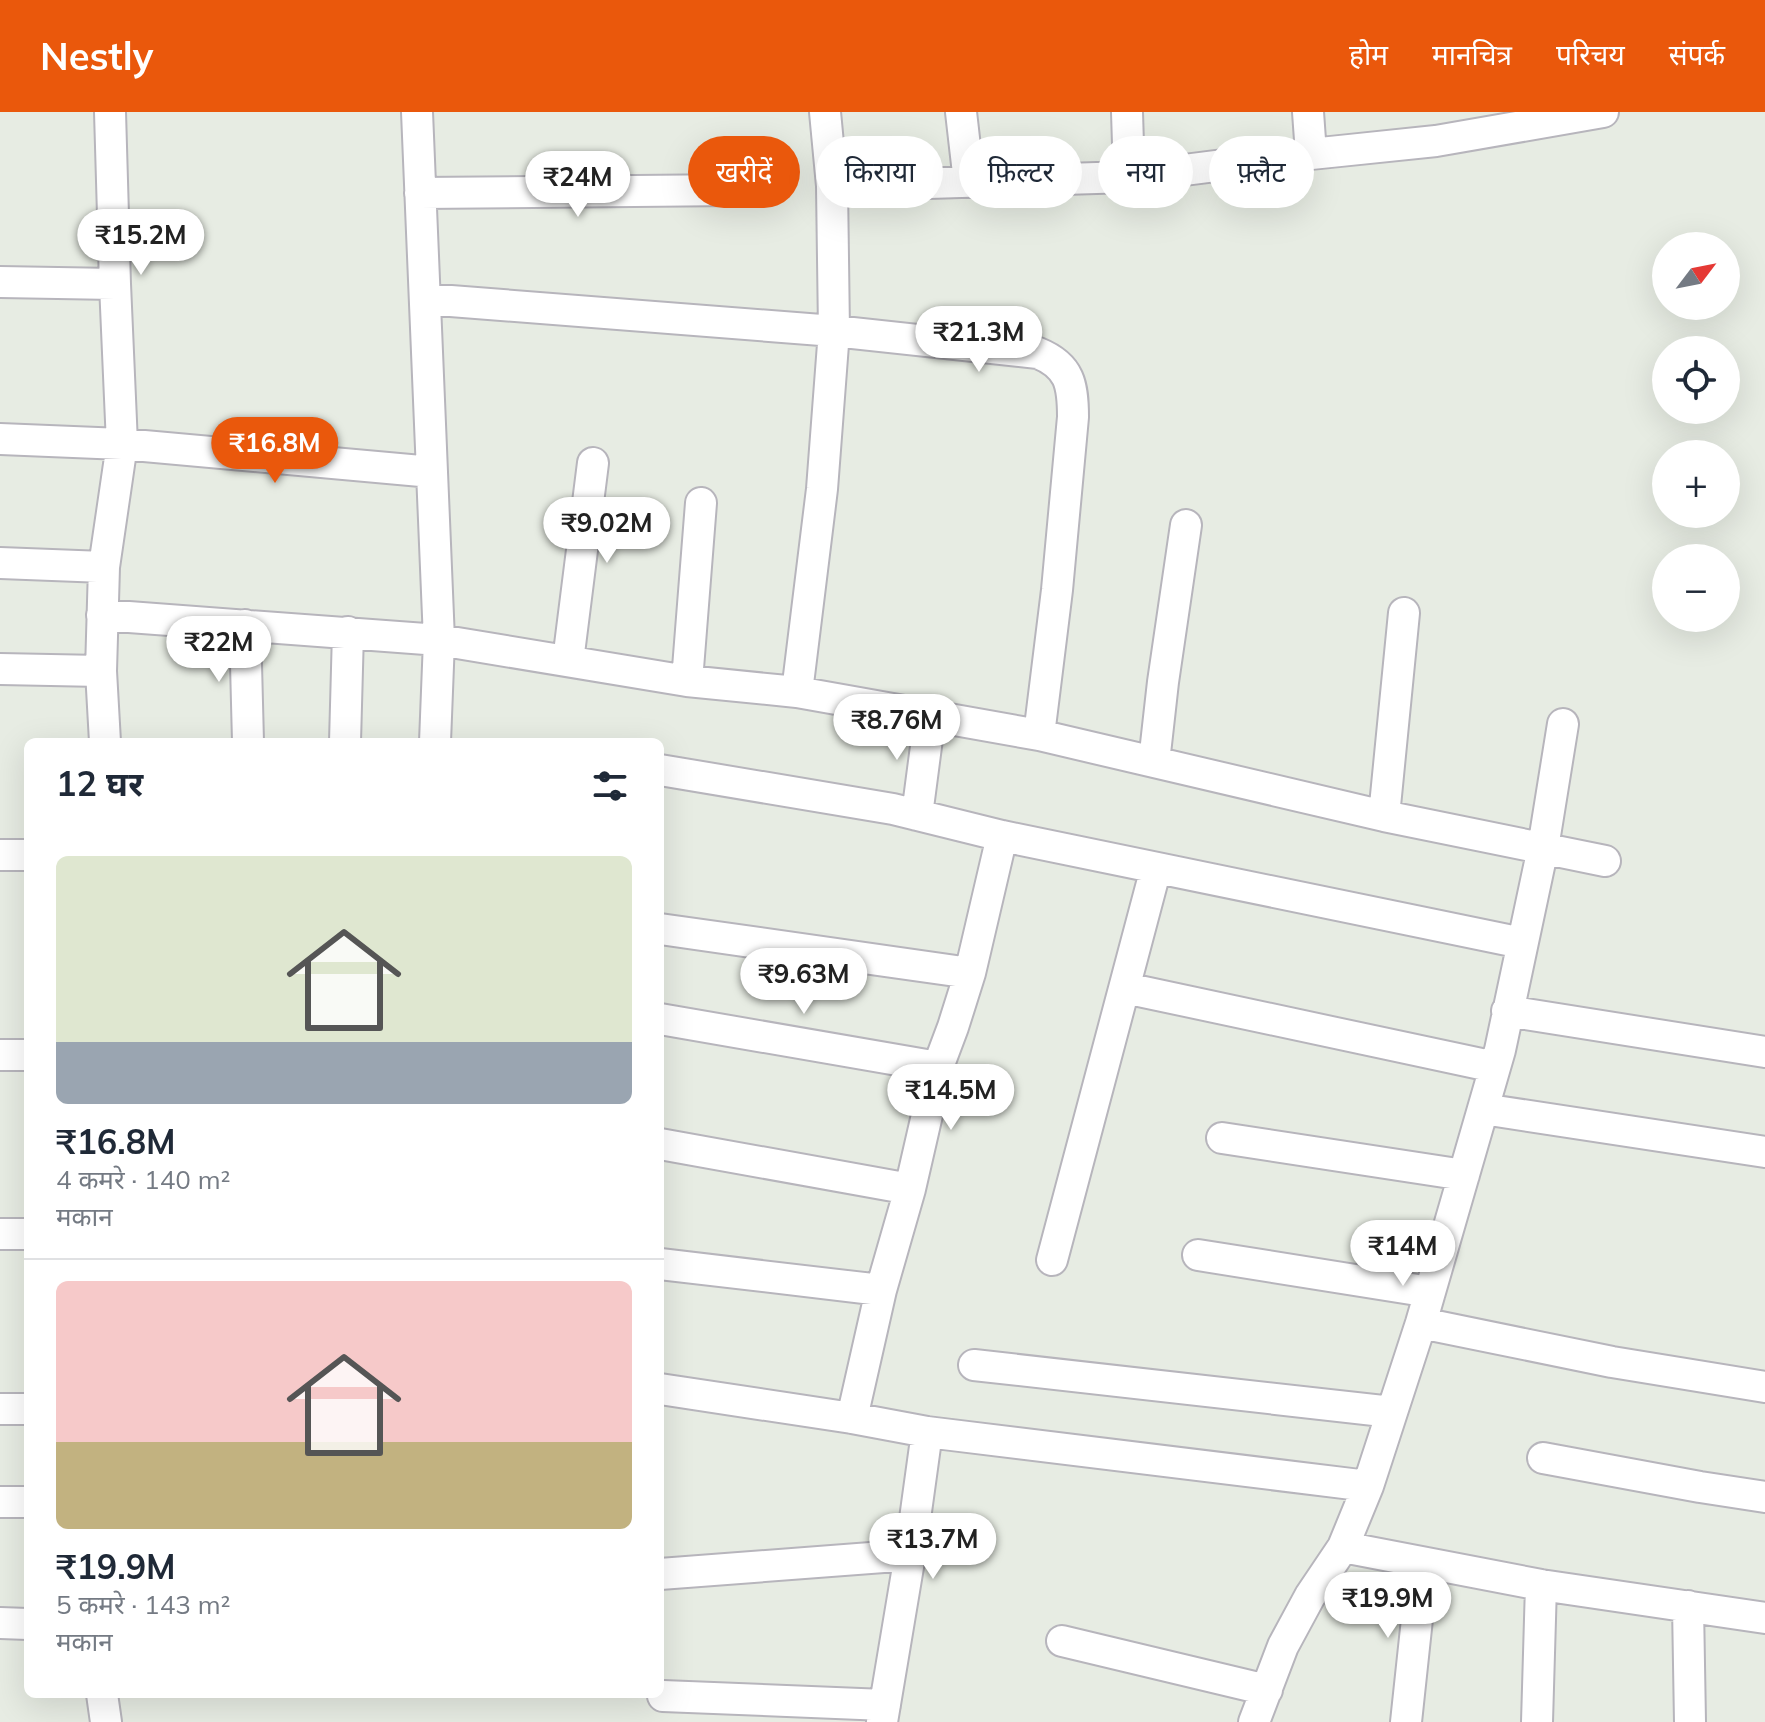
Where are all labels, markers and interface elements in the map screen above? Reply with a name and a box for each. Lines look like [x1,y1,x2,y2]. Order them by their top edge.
text: Nestly [40,32,153,80]
text: होम [1349,37,1388,72]
text: मानचित्र [1432,37,1512,72]
text: परिचय [1556,37,1625,72]
text: संपर्क [1669,37,1725,72]
chip: खरीदें [688,136,800,208]
chip: किराया [816,136,943,208]
chip: फ़िल्टर [959,136,1082,208]
chip: नया [1098,136,1193,208]
chip: फ़्लैट [1209,136,1314,208]
pin: ₹24M [531,151,625,219]
text: ₹24M [543,160,613,193]
pin: ₹15.2M [76,209,206,277]
text: ₹15.2M [95,218,187,251]
north arrow [1652,232,1740,320]
map controls [1652,232,1740,632]
pin: ₹21.3M [914,306,1044,374]
text: ₹21.3M [933,315,1025,348]
button: locate [1652,336,1740,424]
pin: ₹16.8M [210,417,340,485]
text: ₹16.8M [229,426,321,459]
button: + [1652,440,1740,528]
pin: ₹9.02M [542,497,672,565]
text: ₹9.02M [561,506,653,539]
button: − [1652,544,1740,632]
pin: ₹22M [172,616,266,684]
text: ₹22M [184,625,254,658]
pin: ₹8.76M [832,694,962,762]
text: ₹8.76M [851,703,943,736]
text: 12 घर [56,762,143,805]
icon: filters [588,764,632,808]
icon: home [272,908,416,1052]
pin: ₹9.63M [739,948,869,1016]
text: ₹9.63M [758,957,850,990]
pin: ₹14.5M [886,1064,1016,1132]
text: ₹14.5M [905,1073,997,1106]
text: ₹16.8M [56,1120,176,1163]
text: 4 कमरे · 140 m² [56,1163,230,1196]
text: मकान [56,1200,113,1233]
pin: ₹14M [1356,1220,1450,1288]
text: ₹14M [1368,1229,1438,1262]
icon: home [272,1333,416,1477]
pin: ₹13.7M [868,1513,998,1581]
text: ₹13.7M [887,1522,979,1555]
text: ₹19.9M [56,1545,176,1588]
pin: ₹19.9M [1323,1572,1453,1640]
text: ₹19.9M [1342,1581,1434,1614]
text: 5 कमरे · 143 m² [56,1588,230,1621]
text: मकान [56,1625,113,1658]

